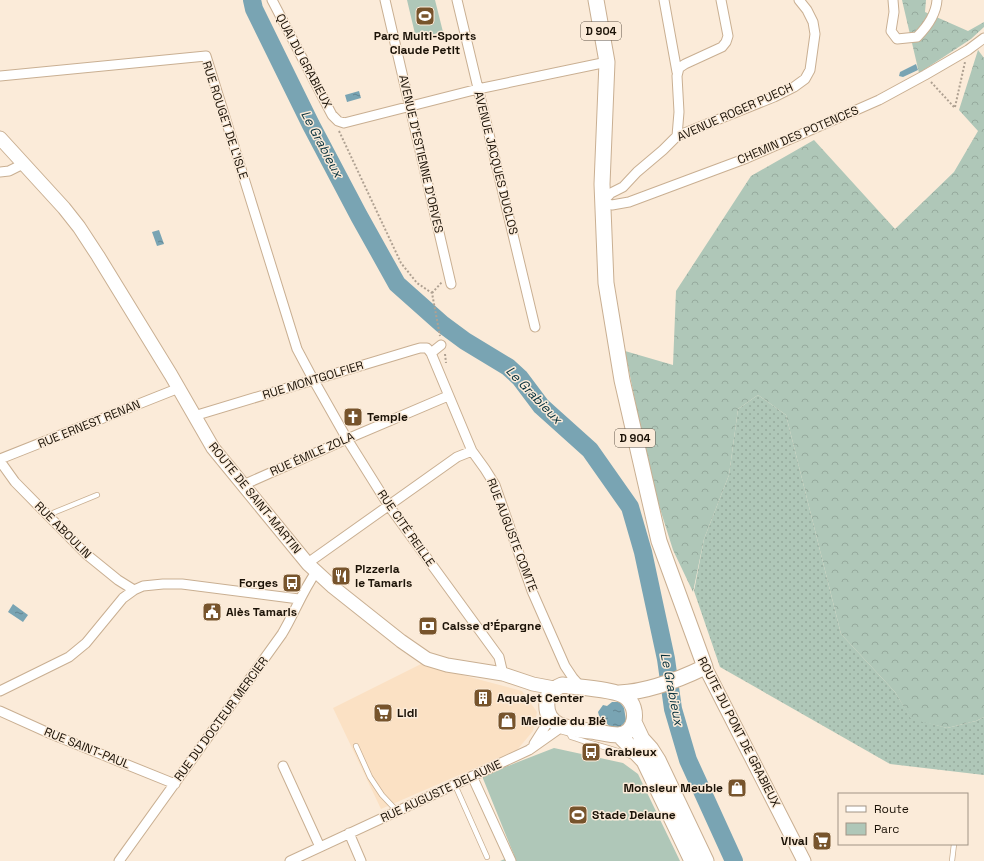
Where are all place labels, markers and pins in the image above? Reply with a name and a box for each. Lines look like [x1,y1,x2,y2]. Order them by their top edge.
sports icon: Parc Multi-Sports Claude Petit [414,5,436,27]
place label: Parc Multi-Sports Claude Petit [374,28,476,58]
church icon: Temple [342,406,364,428]
place label: Temple [367,409,408,425]
place label: Pizzeria le Tamaris [355,561,412,591]
restaurant icon: Pizzeria le Tamaris [330,565,352,587]
bus stop icon: Forges [281,572,303,594]
place label: Forges [239,575,278,591]
public building icon: Alès Tamaris [201,601,223,623]
place label: Alès Tamaris [226,604,297,620]
bank icon: Caisse d'Épargne [417,615,439,637]
place label: Caisse d'Épargne [442,618,541,634]
building icon: Aquajet Center [472,687,494,709]
place label: Aquajet Center [497,690,584,706]
supermarket icon: Lidl [372,702,394,724]
place label: Lidl [397,705,418,721]
shop icon: Melodie du Blé [496,710,518,732]
place label: Melodie du Blé [521,713,606,729]
bus stop icon: Grabieux [580,741,602,763]
place label: Grabieux [605,744,657,760]
shop icon: Monsieur Meuble [726,777,748,799]
place label: Monsieur Meuble [623,780,723,796]
sports icon: Stade Delaune [567,804,589,826]
place label: Stade Delaune [592,807,676,823]
supermarket icon: Vival [811,830,833,852]
place label: Vival [781,833,808,849]

